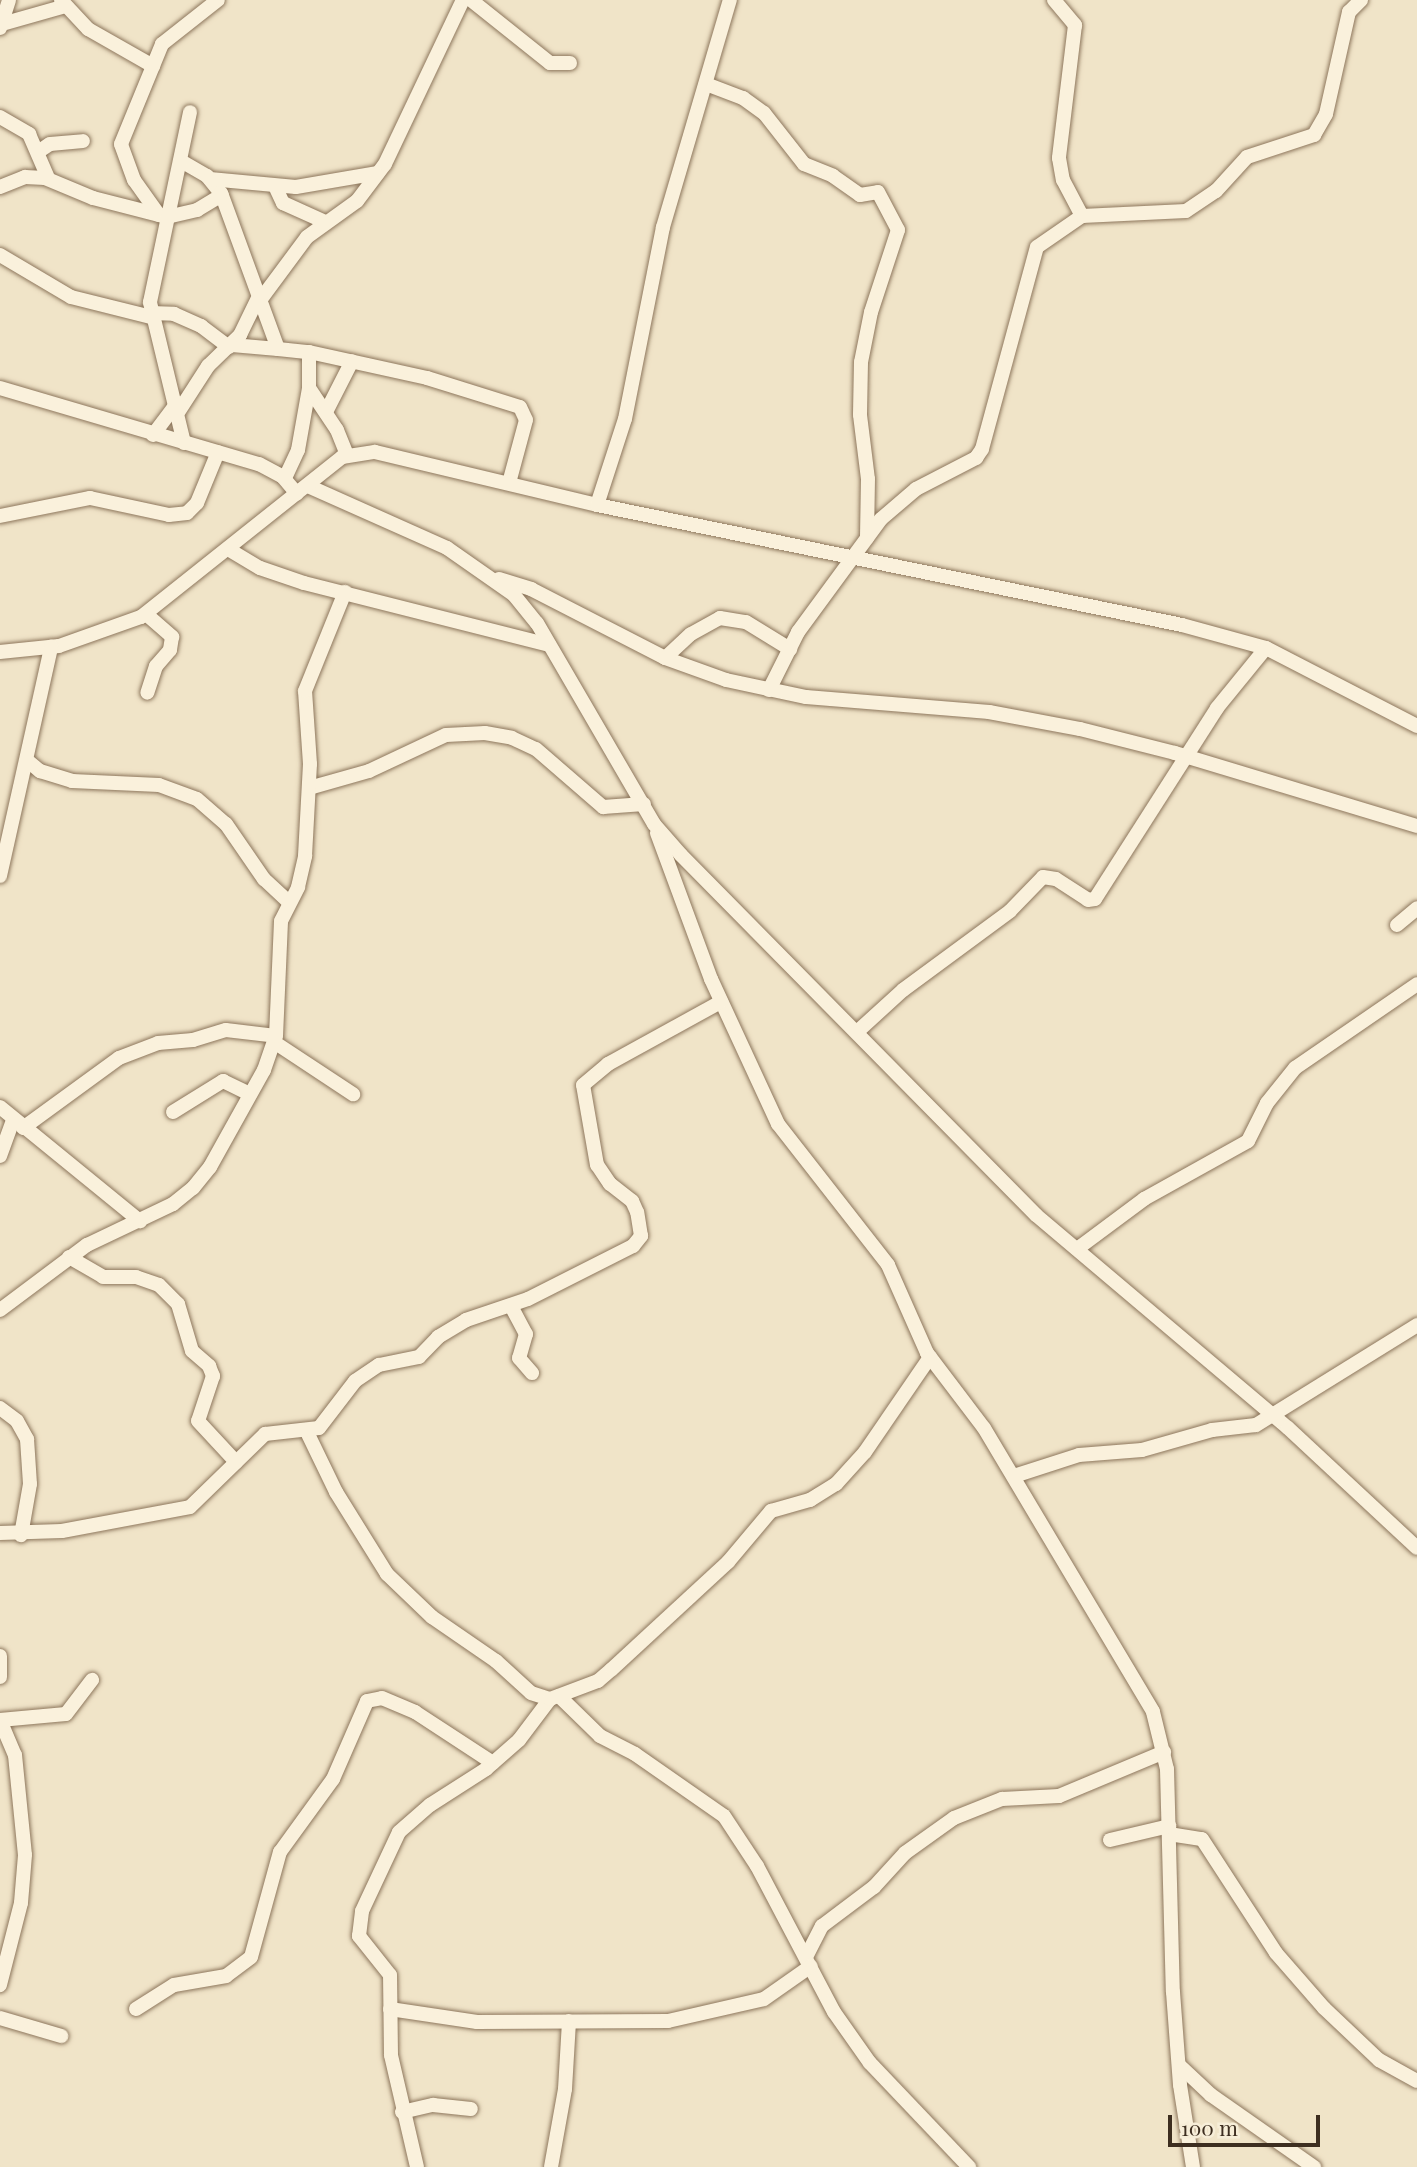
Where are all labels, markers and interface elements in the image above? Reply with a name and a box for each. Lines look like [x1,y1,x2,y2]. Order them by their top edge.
scale bar [1172,2100,1324,2144]
text: 100 m [1181,2113,1238,2141]

